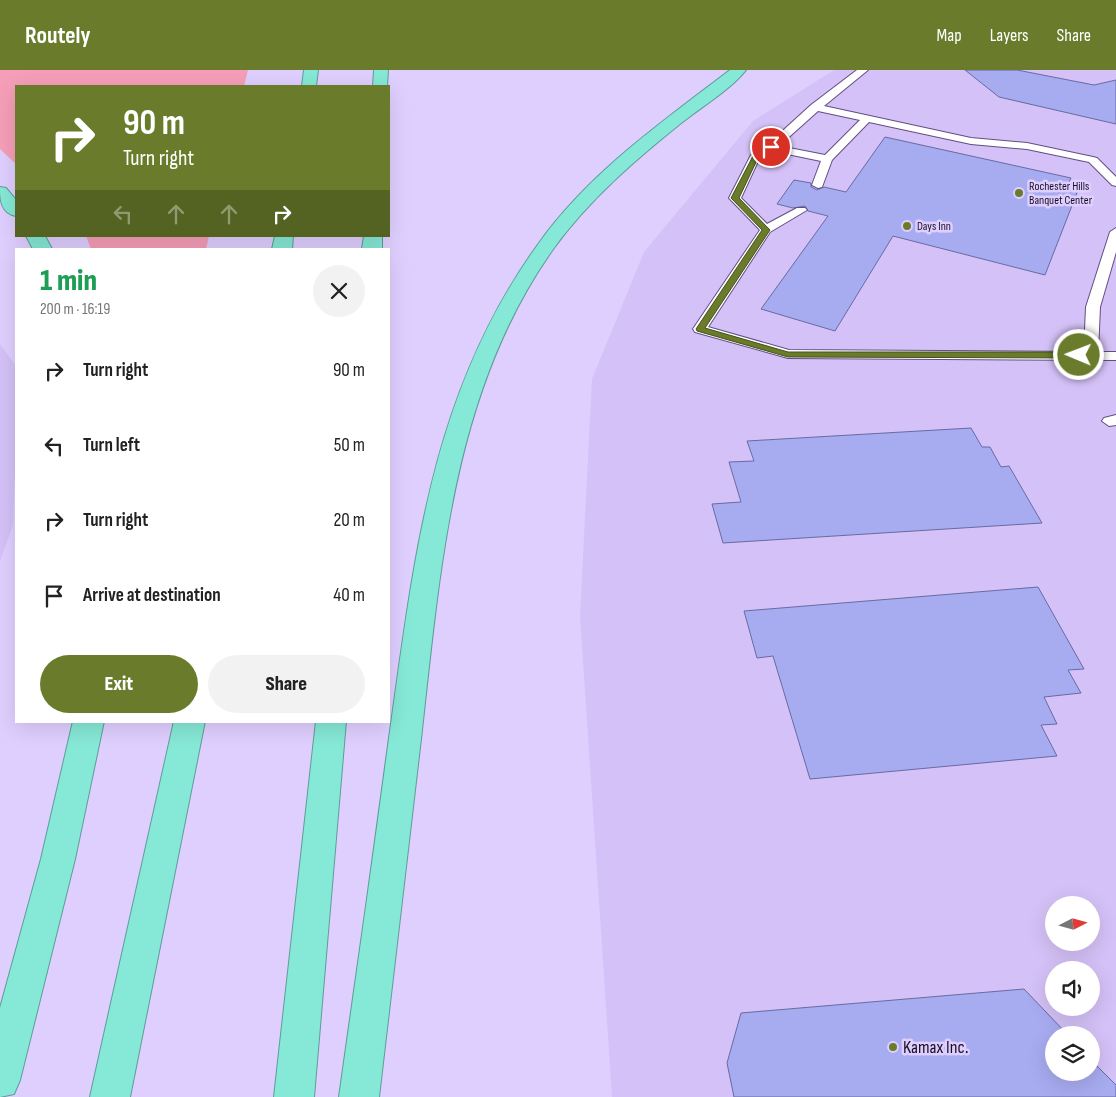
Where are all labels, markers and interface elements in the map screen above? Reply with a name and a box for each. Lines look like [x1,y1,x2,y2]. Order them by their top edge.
text: Routely [25,21,90,50]
text: Map [937,25,962,46]
text: Layers [990,25,1029,46]
text: Share [1057,25,1091,46]
text: 90 m [123,102,185,145]
icon: right [40,105,105,170]
pin [750,126,792,168]
icon: arrive [757,133,785,161]
text: Turn right [123,145,194,172]
place label: Rochester Hills Banquet Center [1029,179,1093,208]
marker: Rochester Hills Banquet Center [1013,187,1025,199]
icon: left [109,200,137,228]
icon: ahead [162,200,190,228]
icon: ahead [215,200,243,228]
icon: right [268,200,296,228]
place label: Days Inn [917,219,951,234]
marker: Days Inn [901,220,913,232]
text: 1 min [40,263,97,299]
button: close [313,265,365,317]
text: 200 m · 16:19 [40,300,110,319]
position arrow [1052,328,1104,380]
icon: right [40,357,68,385]
text: Turn right [83,359,148,382]
text: 90 m [333,359,365,382]
icon: left [40,432,68,460]
text: Turn left [83,434,140,457]
text: 50 m [334,434,365,457]
icon: right [40,507,68,535]
text: Turn right [83,509,148,532]
text: 20 m [333,509,365,532]
icon: arrive [40,582,68,610]
text: Arrive at destination [83,584,221,607]
text: 40 m [333,584,365,607]
button: Exit [40,655,198,713]
button: Share [208,655,365,713]
north arrow [1045,896,1100,951]
map controls [1045,896,1100,1081]
button: sound [1045,961,1100,1016]
button: layers [1045,1026,1100,1081]
place label: Kamax Inc. [903,1037,968,1058]
marker: Kamax Inc. [887,1041,899,1053]

